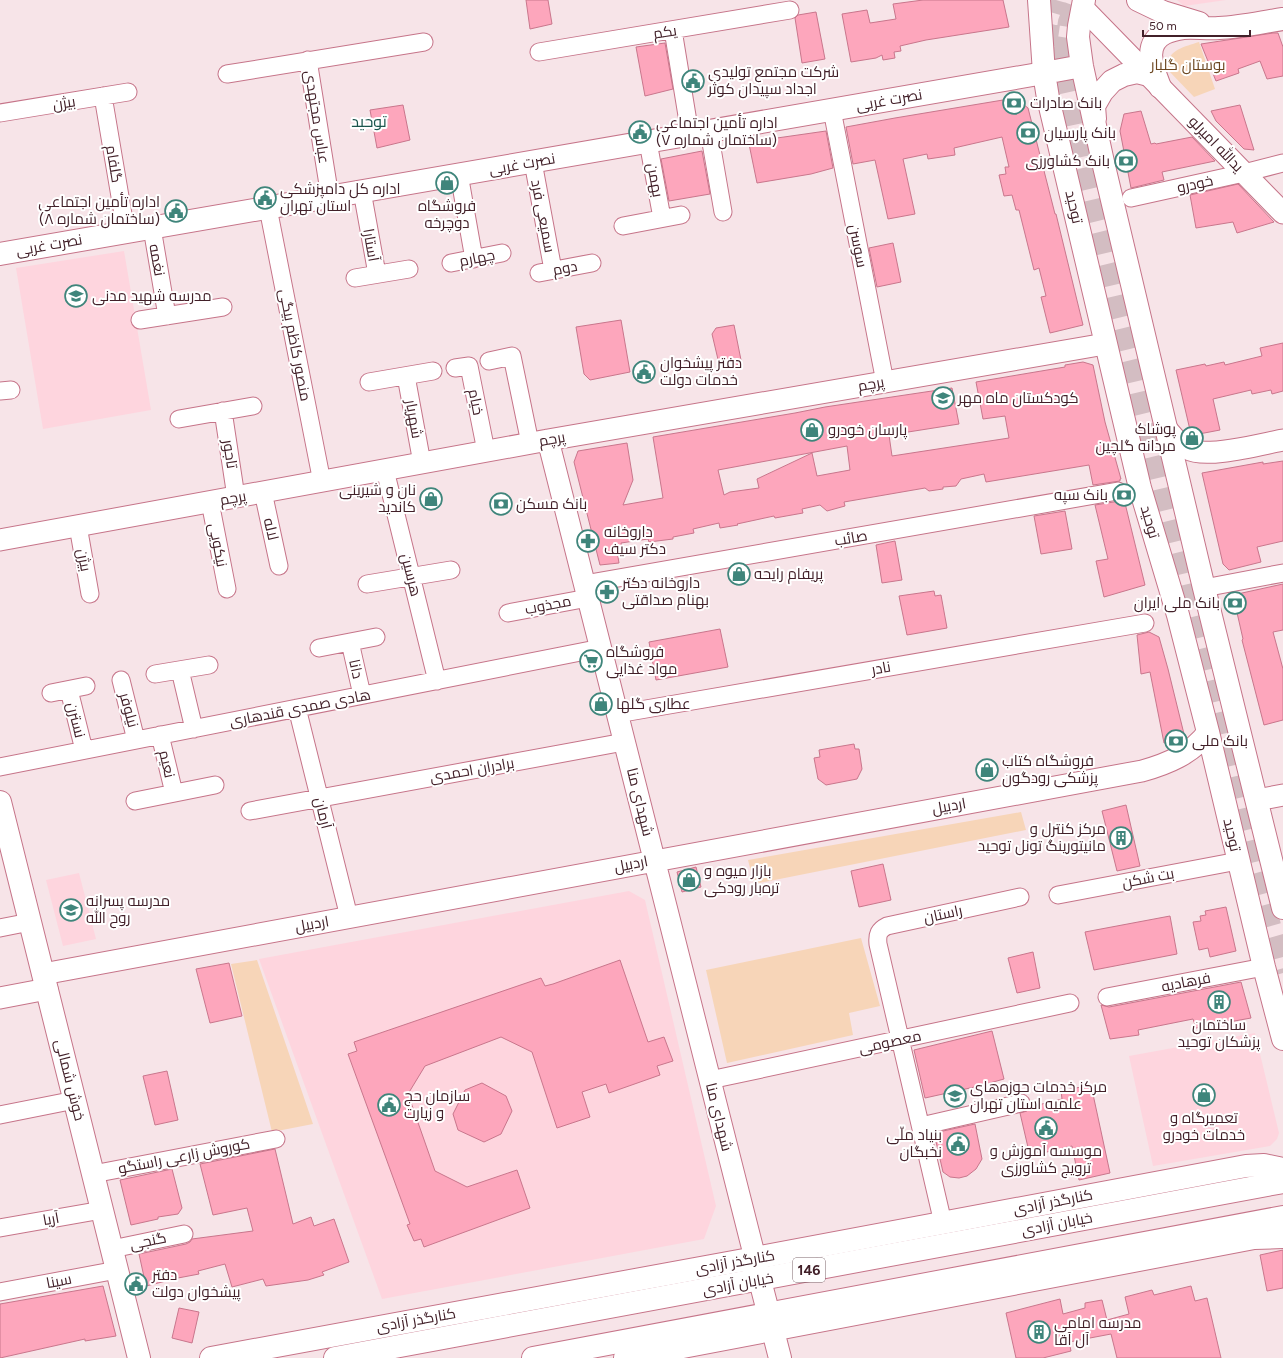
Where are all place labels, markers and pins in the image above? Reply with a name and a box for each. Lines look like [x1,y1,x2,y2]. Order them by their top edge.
place label: شرکت مجتمع تولیدی اجداد سپیدان کوثر [707,63,839,99]
public building icon: شرکت مجتمع تولیدی اجداد سپیدان کوثر [680,68,706,94]
bank icon: بانک صادرات [1001,90,1027,116]
place label: بانک صادرات [1030,94,1102,112]
place label: اداره تأمین اجتماعی (ساختمان شماره ۷) [656,113,778,150]
public building icon: اداره تأمین اجتماعی (ساختمان شماره ۷) [627,119,653,145]
bank icon: بانک پارسیان [1015,120,1041,146]
place label: بانک پارسیان [1044,124,1116,143]
bank icon: بانک کشاورزی [1113,148,1139,174]
place label: بانک کشاورزی [1025,152,1110,171]
shop icon: فروشگاه دوچرخه [434,170,460,196]
place label: اداره کل دامپزشکی استان تهران [280,180,401,216]
public building icon: اداره کل دامپزشکی استان تهران [252,185,278,211]
place label: اداره تأمین اجتماعی (ساختمان شماره ۸) [38,192,160,229]
place label: فروشگاه دوچرخه [418,197,476,233]
public building icon: اداره تأمین اجتماعی (ساختمان شماره ۸) [163,198,189,224]
school or university icon: مدرسه شهید مدنی [63,283,89,309]
place label: مدرسه شهید مدنی [92,287,212,306]
place label: دفتر پیشخوان خدمات دولت [660,354,742,389]
public building icon: دفتر پیشخوان خدمات دولت [631,359,657,385]
school or university icon: کودکستان ماه مهر [930,385,956,411]
place label: کودکستان ماه مهر [957,389,1079,408]
shop icon: پارسان خودرو [799,417,825,443]
place label: پوشاک مردانه گلچین [1096,420,1176,456]
place label: پارسان خودرو [828,421,907,440]
shop icon: پوشاک مردانه گلچین [1179,425,1205,451]
place label: نان و شیرینی کاندید [339,481,416,516]
bank icon: بانک سپه [1111,482,1137,508]
shop icon: نان و شیرینی کاندید [418,486,444,512]
place label: بانک سپه [1054,486,1108,505]
bank icon: بانک مسکن [488,491,514,517]
place label: بانک مسکن [516,495,587,514]
place label: داروخانه دکتر سیف [604,523,666,558]
pharmacy icon: داروخانه دکتر سیف [575,528,601,554]
shop icon: پریفام رایحه [726,561,752,587]
place label: پریفام رایحه [754,565,823,584]
place label: داروخانه دکتر بهنام صداقتی [621,574,709,610]
pharmacy icon: داروخانه دکتر بهنام صداقتی [594,579,620,605]
bank icon: بانک ملی ایران [1222,590,1248,616]
place label: بانک ملی ایران [1134,594,1220,613]
place label: فروشگاه مواد غذایی [606,643,678,679]
supermarket icon: فروشگاه مواد غذایی [578,648,604,674]
shop icon: عطاری گلها [588,691,614,717]
place label: عطاری گلها [616,695,691,714]
bank icon: بانک ملی [1163,728,1189,754]
place label: بانک ملی [1192,732,1248,751]
place label: فروشگاه کتاب پزشکی رودگون [1002,752,1098,788]
shop icon: فروشگاه کتاب پزشکی رودگون [974,757,1000,783]
place label: مرکز کنترل و مانیتورینگ تونل توحید [978,820,1106,856]
building icon: مرکز کنترل و مانیتورینگ تونل توحید [1108,825,1134,851]
place label: بازار میوه و تره‌بار رودکی [704,862,779,898]
shop icon: بازار میوه و تره‌بار رودکی [676,867,702,893]
place label: مدرسه پسرانه روح الله [86,892,170,929]
school or university icon: مدرسه پسرانه روح الله [58,897,84,923]
building icon: ساختمان پزشکان توحید [1206,989,1232,1015]
place label: ساختمان پزشکان توحید [1178,1016,1260,1052]
place label: مرکز خدمات حوزه‌های علمیه استان تهران [970,1078,1107,1114]
shop icon: تعمیرگاه و خدمات خودرو [1191,1082,1217,1108]
school or university icon: مرکز خدمات حوزه‌های علمیه استان تهران [942,1083,968,1109]
place label: سازمان حج و زیارت [404,1087,470,1122]
public building icon: سازمان حج و زیارت [376,1092,402,1118]
place label: تعمیرگاه و خدمات خودرو [1163,1109,1245,1144]
public building icon: موسسه آموزش و ترویج کشاورزی [1033,1115,1059,1141]
place label: بنیاد ملّی نخبگان [886,1126,942,1162]
public building icon: بنیاد ملّی نخبگان [945,1131,971,1157]
place label: موسسه آموزش و ترویج کشاورزی [990,1142,1102,1179]
place label: دفتر پیشخوان دولت [151,1266,241,1302]
public building icon: دفتر پیشخوان دولت [123,1271,149,1297]
place label: مدرسه امامی آل آقا [1054,1314,1141,1349]
building icon: مدرسه امامی آل آقا [1026,1319,1052,1345]

